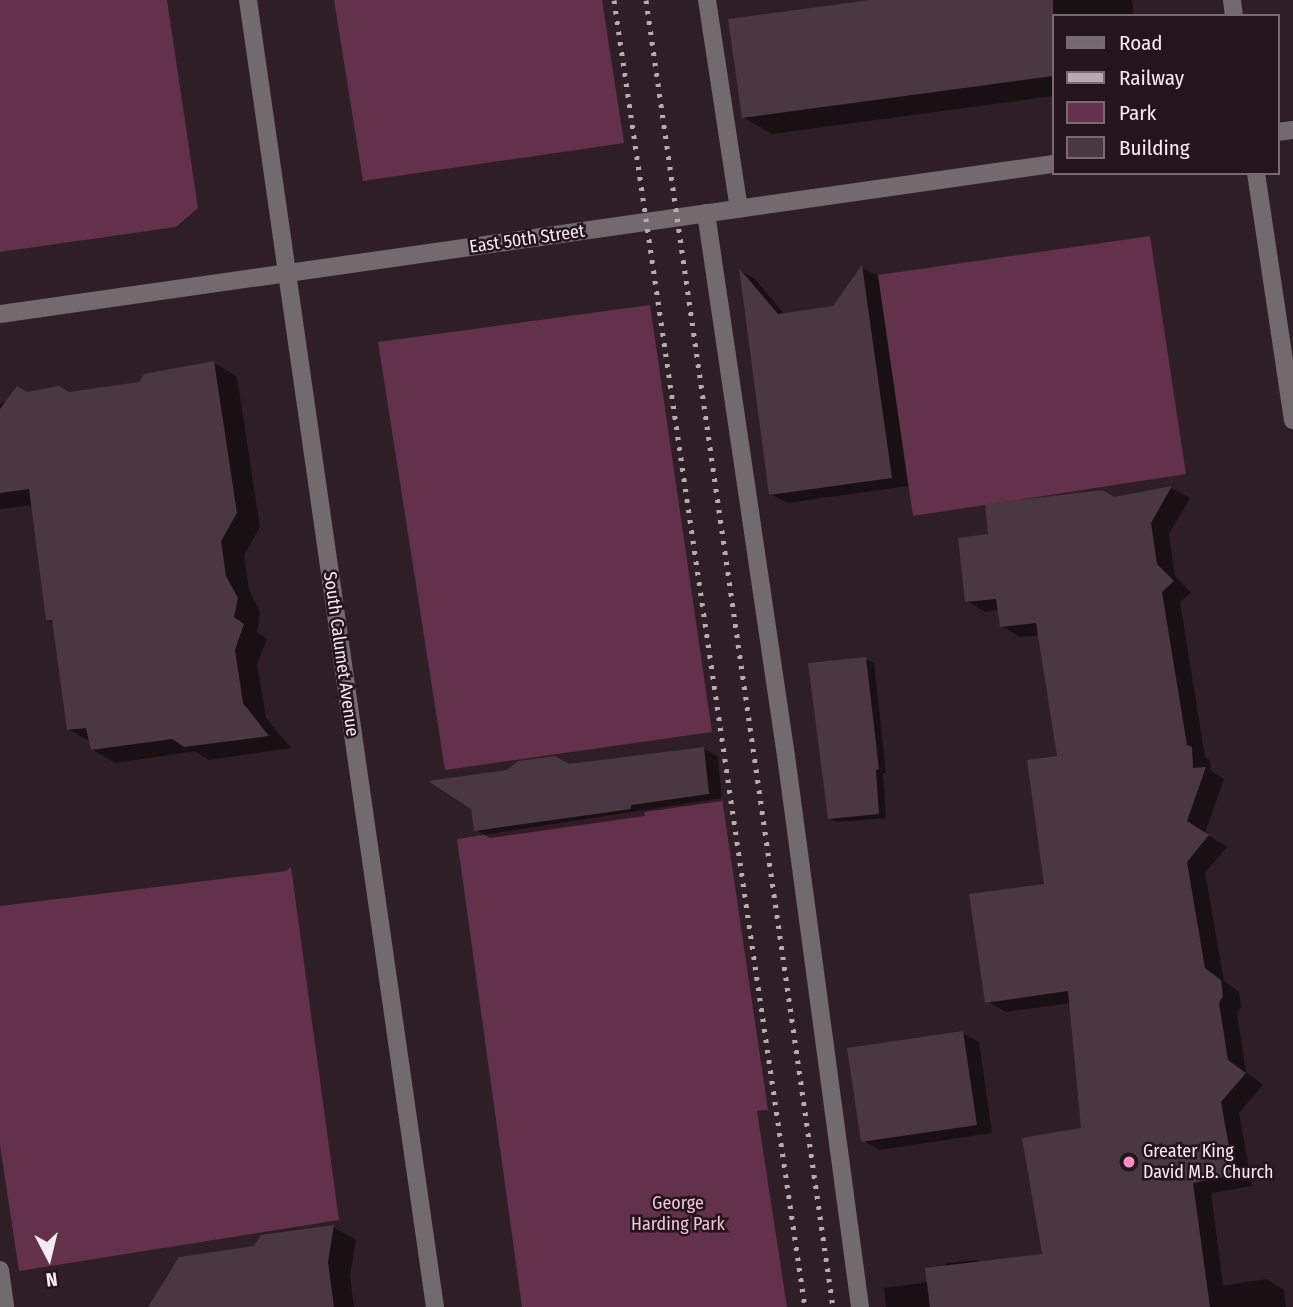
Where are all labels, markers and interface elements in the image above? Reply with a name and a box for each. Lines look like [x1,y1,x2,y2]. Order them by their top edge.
legend [1052,14,1279,175]
text: Road [1119,30,1163,56]
text: Railway [1119,65,1184,91]
text: Park [1119,100,1156,126]
text: Building [1119,135,1190,161]
street label: East 50th Street [468,220,586,258]
street label: South Calumet Avenue [319,570,363,738]
place label: Greater King David M.B. Church [1143,1141,1274,1184]
marker: Greater King David M.B. Church [1121,1154,1137,1170]
park label: George Harding Park [631,1193,725,1236]
north arrow [14,1223,84,1293]
text: N [45,1267,59,1291]

